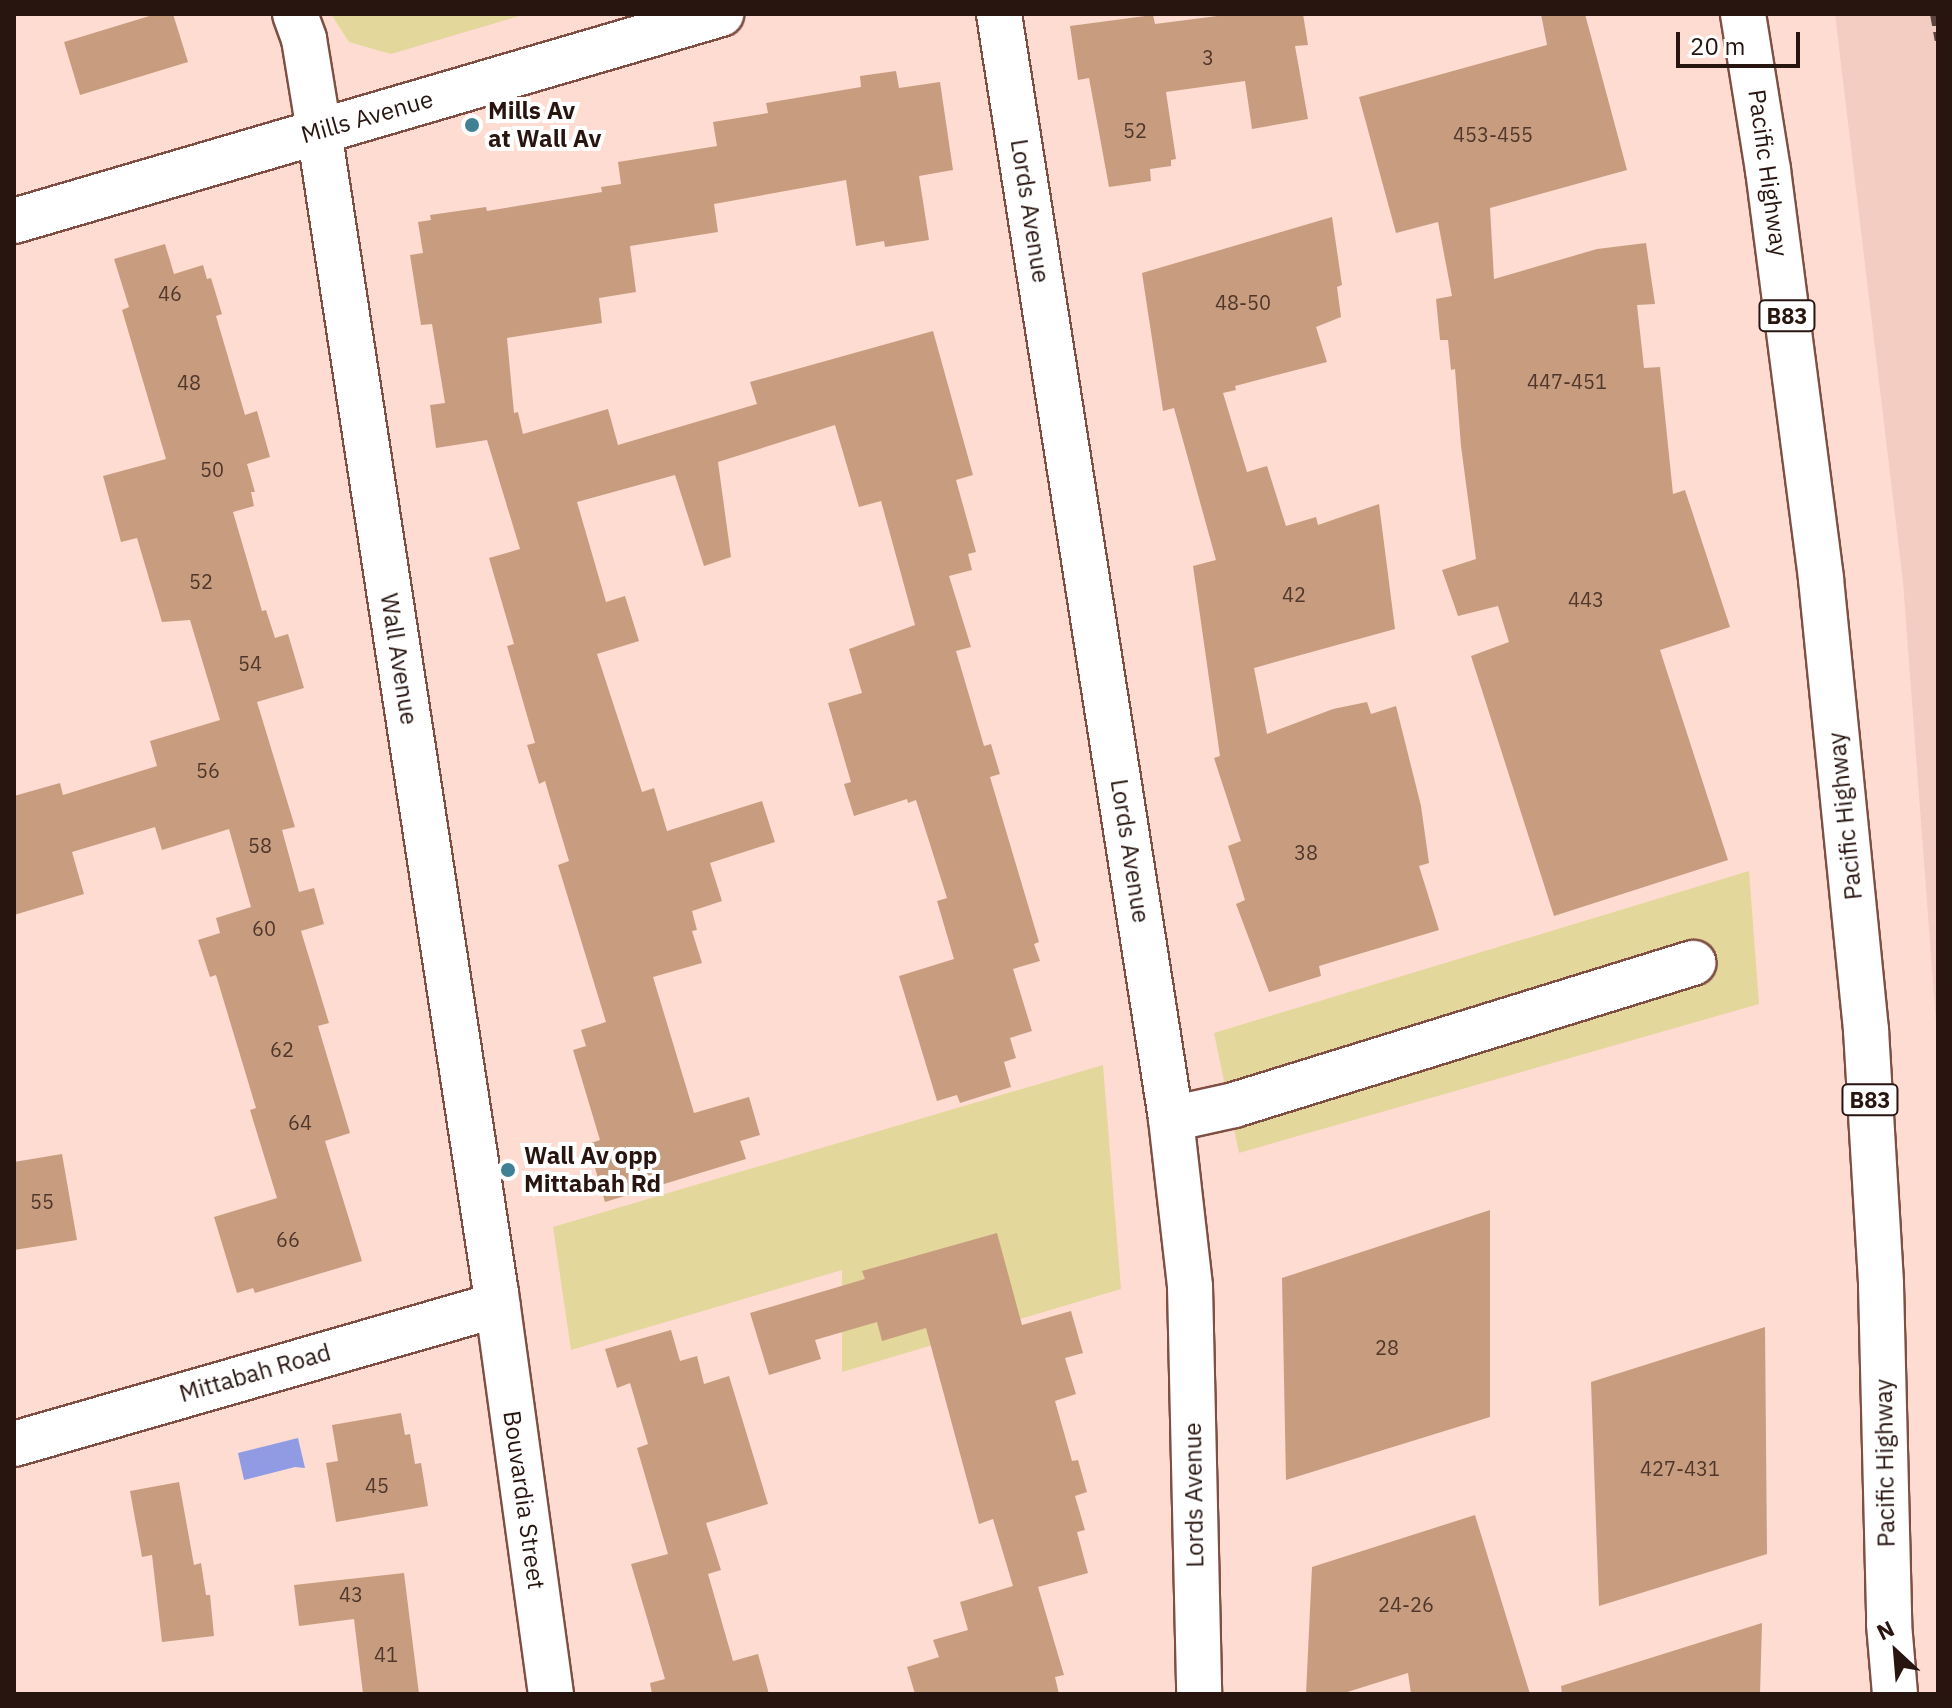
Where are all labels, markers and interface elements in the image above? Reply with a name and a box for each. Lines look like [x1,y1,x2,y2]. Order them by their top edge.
scale bar [1680,16,1804,66]
text: 20 m [1690,30,1745,62]
house number: 3 [1202,45,1214,69]
street label: Mills Avenue [298,84,436,150]
street label: Pacific Highway [1742,88,1794,258]
place label: Mills Av at Wall Av [488,97,601,153]
marker: Mills Av at Wall Av [463,116,481,134]
house number: 52 [1123,118,1147,142]
house number: 453-455 [1453,122,1533,146]
street label: Lords Avenue [1004,137,1056,285]
house number: 46 [158,281,182,305]
house number: 48-50 [1215,290,1271,314]
road number: B83 [1757,298,1817,334]
house number: 447-451 [1527,369,1607,393]
house number: 48 [177,370,201,394]
house number: 50 [200,457,224,481]
house number: 52 [189,569,213,593]
house number: 42 [1282,582,1306,606]
house number: 443 [1568,587,1604,611]
street label: Wall Avenue [374,591,424,727]
house number: 54 [238,651,262,675]
street label: Pacific Highway [1822,731,1868,901]
house number: 56 [196,758,220,782]
street label: Lords Avenue [1104,777,1156,925]
house number: 58 [248,833,272,857]
house number: 38 [1294,840,1318,864]
house number: 60 [252,916,276,940]
house number: 62 [270,1037,294,1061]
road number: B83 [1840,1082,1900,1118]
house number: 64 [288,1110,312,1134]
place label: Wall Av opp Mittabah Rd [524,1142,661,1198]
marker: Wall Av opp Mittabah Rd [499,1161,517,1179]
house number: 55 [30,1189,54,1213]
house number: 66 [276,1227,300,1251]
house number: 28 [1375,1335,1399,1359]
street label: Mittabah Road [176,1338,334,1408]
street label: Pacific Highway [1869,1378,1901,1548]
street label: Bouvardia Street [497,1409,551,1591]
street label: Lords Avenue [1178,1422,1210,1568]
house number: 427-431 [1640,1456,1720,1480]
house number: 45 [365,1473,389,1497]
house number: 43 [339,1582,363,1606]
house number: 24-26 [1378,1592,1434,1616]
north arrow [1856,1612,1936,1692]
text: N [1872,1613,1899,1647]
house number: 41 [374,1642,398,1666]

